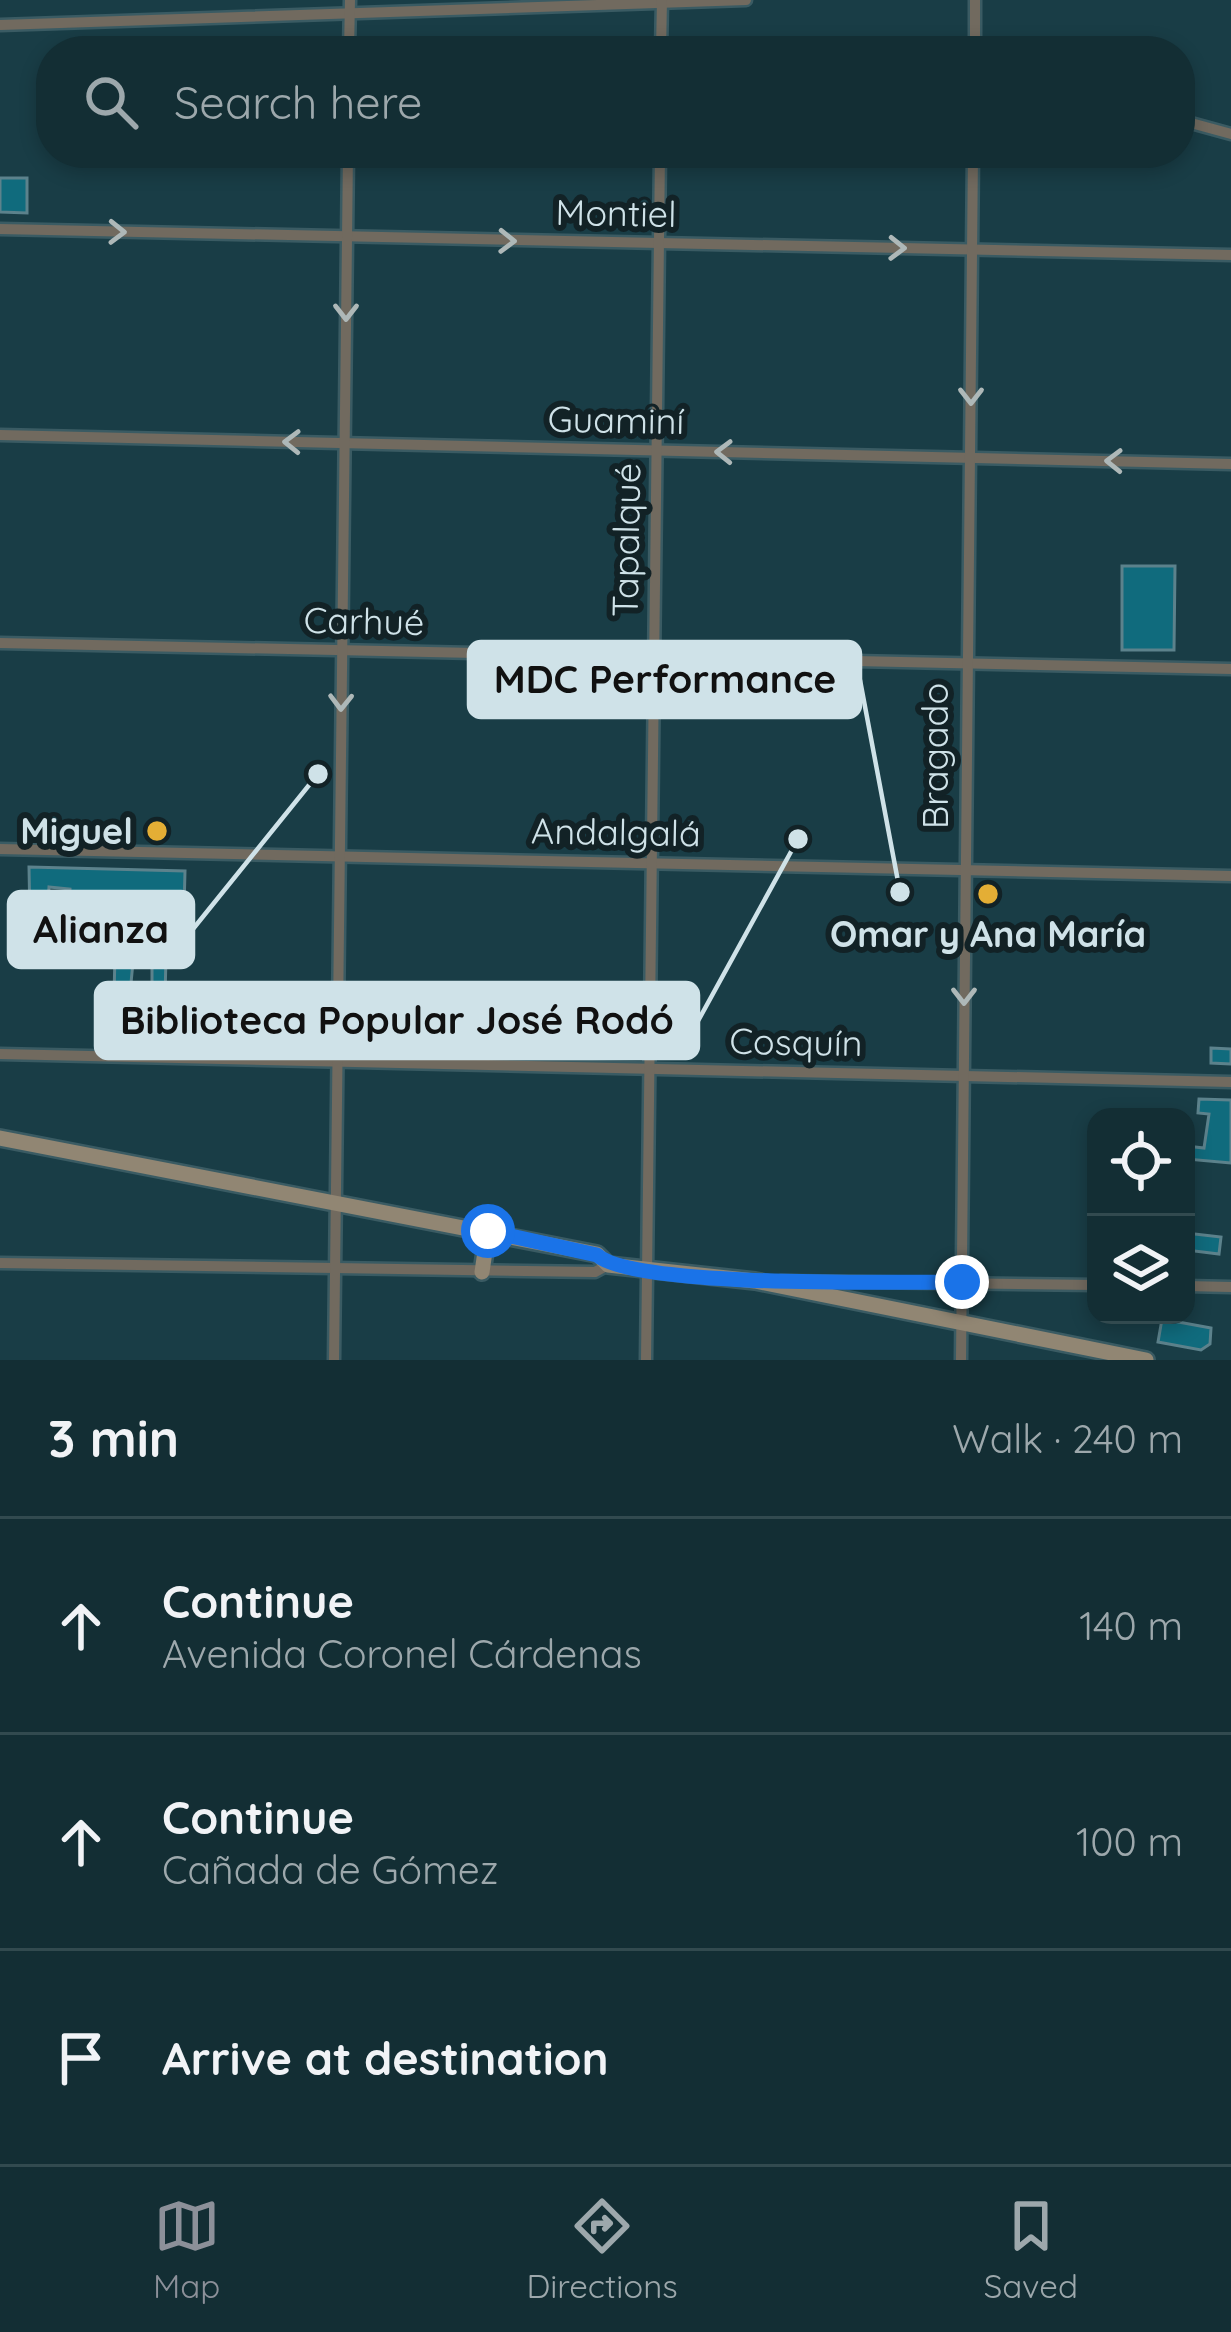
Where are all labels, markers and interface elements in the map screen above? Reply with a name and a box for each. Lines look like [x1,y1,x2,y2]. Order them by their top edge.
search box [36,36,1195,168]
icon: search [78,69,144,135]
text: Search here [174,74,422,130]
street label: Montiel [555,189,677,236]
one-way arrow [108,219,127,245]
one-way arrow [498,227,517,253]
one-way arrow [889,235,907,261]
one-way arrow [333,304,359,322]
one-way arrow [958,388,984,406]
street label: Guaminí [547,396,685,443]
one-way arrow [282,430,301,456]
one-way arrow [714,440,733,466]
one-way arrow [1104,449,1123,475]
street label: Tapalqué [602,463,649,617]
street label: Carhué [303,597,425,644]
callout: MDC Performance [469,642,860,717]
text: MDC Performance [494,654,836,703]
street label: Bragado [912,683,957,829]
one-way arrow [329,693,355,712]
place label: Miguel [20,808,133,853]
street label: Andalgalá [531,808,701,855]
marker: Miguel [144,818,170,844]
marker: Omar y Ana María [975,881,1001,907]
callout: Alianza [9,892,193,967]
text: Alianza [33,904,169,953]
place label: Omar y Ana María [830,911,1146,956]
callout: Biblioteca Popular José Rodó [96,983,698,1058]
one-way arrow [951,988,977,1006]
text: Biblioteca Popular José Rodó [120,995,674,1044]
street label: Cosquín [729,1018,863,1065]
map controls [1087,1108,1195,1324]
button: locate [1087,1108,1195,1216]
route start [461,1204,515,1258]
button: layers [1087,1216,1195,1324]
route end [935,1255,989,1309]
text: 3 min [48,1406,179,1470]
text: Walk · 240 m [952,1414,1183,1463]
text: Continue [162,1573,354,1629]
icon: ahead [48,1593,114,1659]
text: 140 m [1079,1601,1183,1650]
text: Avenida Coronel Cárdenas [162,1629,642,1678]
text: Continue [162,1789,354,1845]
icon: ahead [48,1809,114,1875]
text: 100 m [1076,1817,1183,1866]
text: Cañada de Gómez [162,1845,498,1894]
icon: arrive [48,2025,114,2091]
text: Arrive at destination [162,2030,608,2086]
tab: Map [153,2193,220,2306]
tab: Directions [526,2193,678,2306]
tab: Saved [984,2193,1078,2306]

